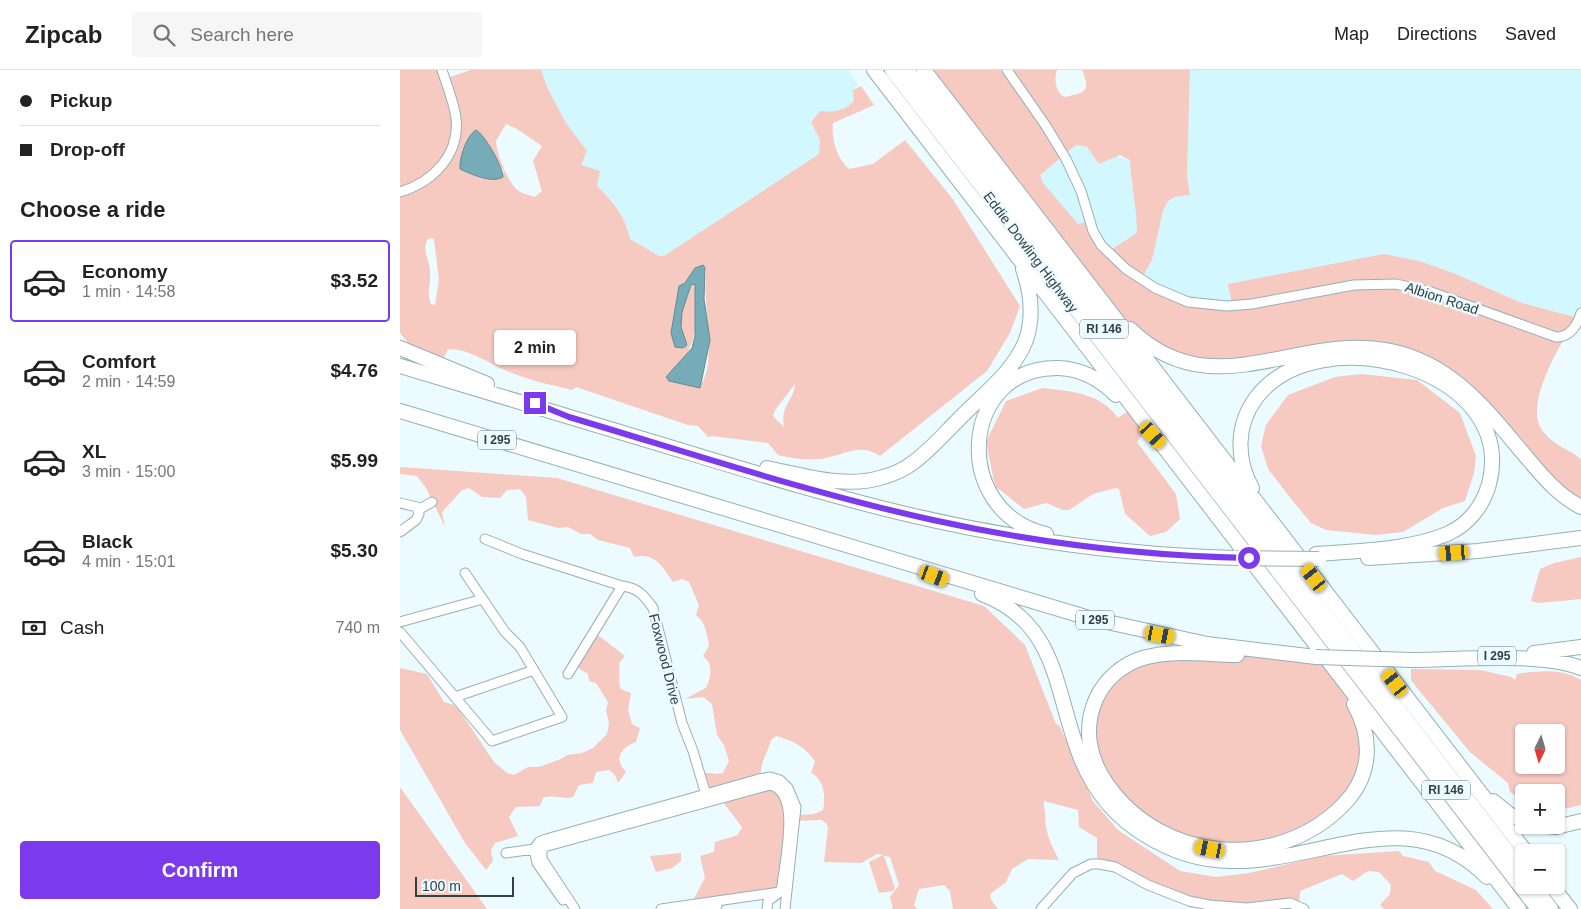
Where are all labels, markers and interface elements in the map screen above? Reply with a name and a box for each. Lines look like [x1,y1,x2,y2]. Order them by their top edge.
search box [132,12,482,57]
text: Zipcab [25,21,102,48]
icon: search [150,21,178,49]
text: Search here [190,24,294,45]
text: Map [1334,24,1369,44]
text: Directions [1397,24,1477,44]
text: Saved [1505,24,1556,44]
text: Pickup [50,90,112,111]
text: Drop-off [50,139,125,160]
street label: Eddie Dowling Highway [980,188,1082,316]
text: Choose a ride [20,197,165,222]
icon: car [22,259,67,304]
text: Economy [82,261,168,282]
text: $3.52 [330,270,378,291]
street label: Albion Road [1403,279,1481,317]
text: 1 min · 14:58 [82,283,175,300]
road number: RI 146 [1080,320,1128,338]
callout: 2 min [494,330,576,366]
text: 2 min [514,339,556,356]
icon: car [22,349,67,394]
text: Comfort [82,351,156,372]
text: $4.76 [330,360,378,381]
text: 2 min · 14:59 [82,373,175,390]
route end [524,392,546,414]
car [1137,419,1168,451]
road number: I 295 [478,430,516,450]
icon: car [22,439,67,484]
text: XL [82,441,106,462]
text: $5.99 [330,450,378,471]
text: 3 min · 15:00 [82,463,175,480]
icon: car [22,529,67,574]
text: Black [82,531,133,552]
text: $5.30 [330,540,378,561]
car [1438,544,1469,562]
route start [1238,547,1260,569]
text: 4 min · 15:01 [82,553,175,570]
car [1298,562,1329,594]
car [917,564,950,588]
road number: I 295 [1076,610,1114,630]
street label: Foxwood Drive [646,612,684,706]
icon: cash [20,614,48,642]
text: Cash [60,617,104,638]
text: 740 m [336,619,380,636]
car [1143,625,1176,645]
road number: I 295 [1478,646,1516,666]
car [1379,667,1410,699]
north arrow [1515,724,1565,774]
map controls [1515,724,1565,894]
road number: RI 146 [1422,780,1470,800]
button: + [1515,784,1565,834]
car [1193,839,1226,859]
button: Confirm [20,841,380,899]
button: − [1515,844,1565,894]
scale bar [415,874,514,897]
text: 100 m [422,878,461,894]

